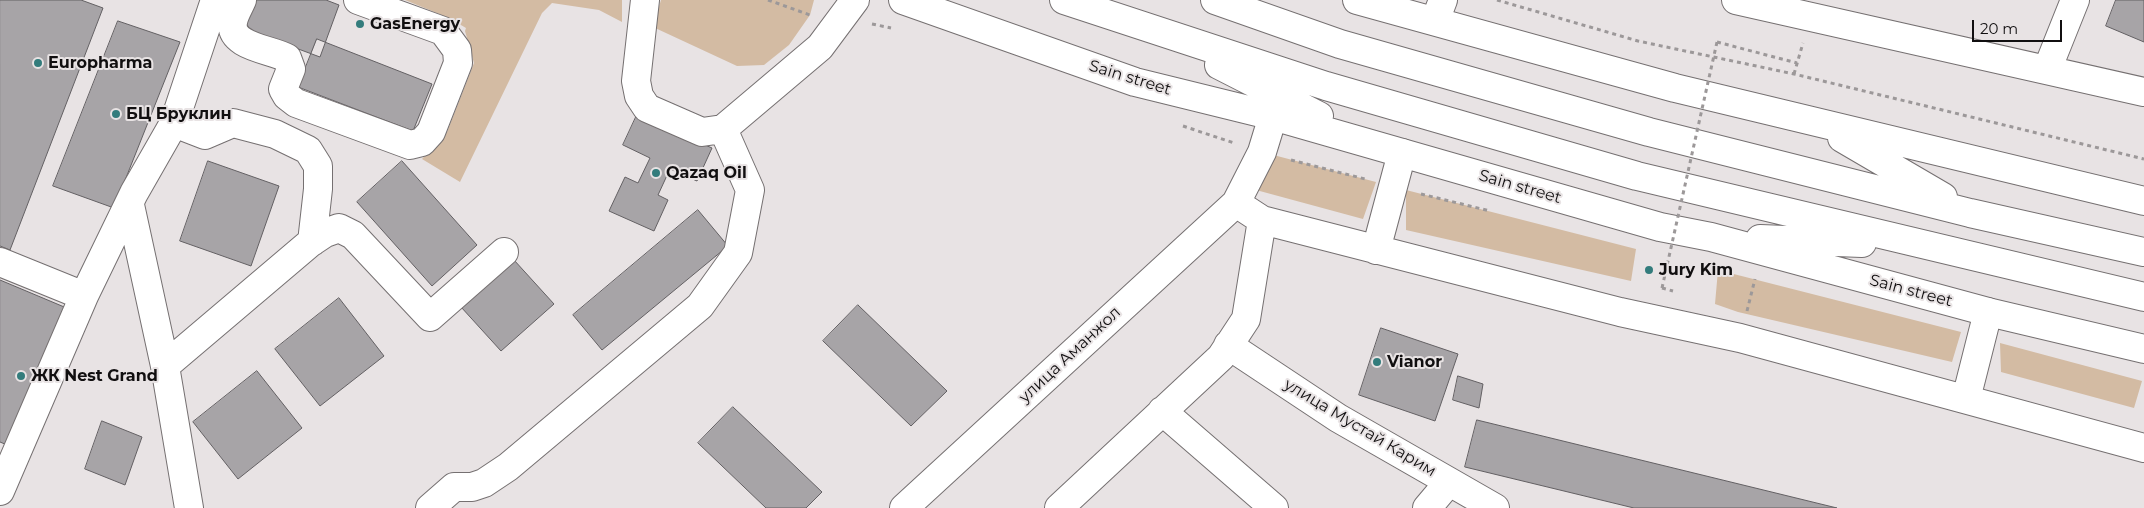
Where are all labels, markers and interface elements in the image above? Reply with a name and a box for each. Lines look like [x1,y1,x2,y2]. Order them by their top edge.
scale bar [1974,10,2064,42]
place label: GasEnergy [370,14,460,34]
marker: GasEnergy [354,18,366,30]
text: 20 m [1980,19,2018,38]
place label: Europharma [48,53,152,73]
street label: Sain street [1087,56,1173,100]
marker: Europharma [32,57,44,69]
place label: БЦ Бруклин [126,104,232,124]
marker: БЦ Бруклин [110,108,122,120]
place label: Qazaq Oil [666,163,747,183]
street label: Sain street [1477,166,1563,208]
marker: Qazaq Oil [650,167,662,179]
place label: Jury Kim [1659,260,1733,280]
marker: Jury Kim [1643,264,1655,276]
street label: Sain street [1867,271,1955,311]
street label: улица Аманжол [1015,303,1125,407]
place label: Vianor [1387,352,1442,372]
marker: Vianor [1371,356,1383,368]
place label: ЖК Nest Grand [31,366,158,386]
marker: ЖК Nest Grand [15,370,27,382]
street label: улица Мустай Карим [1280,375,1440,481]

